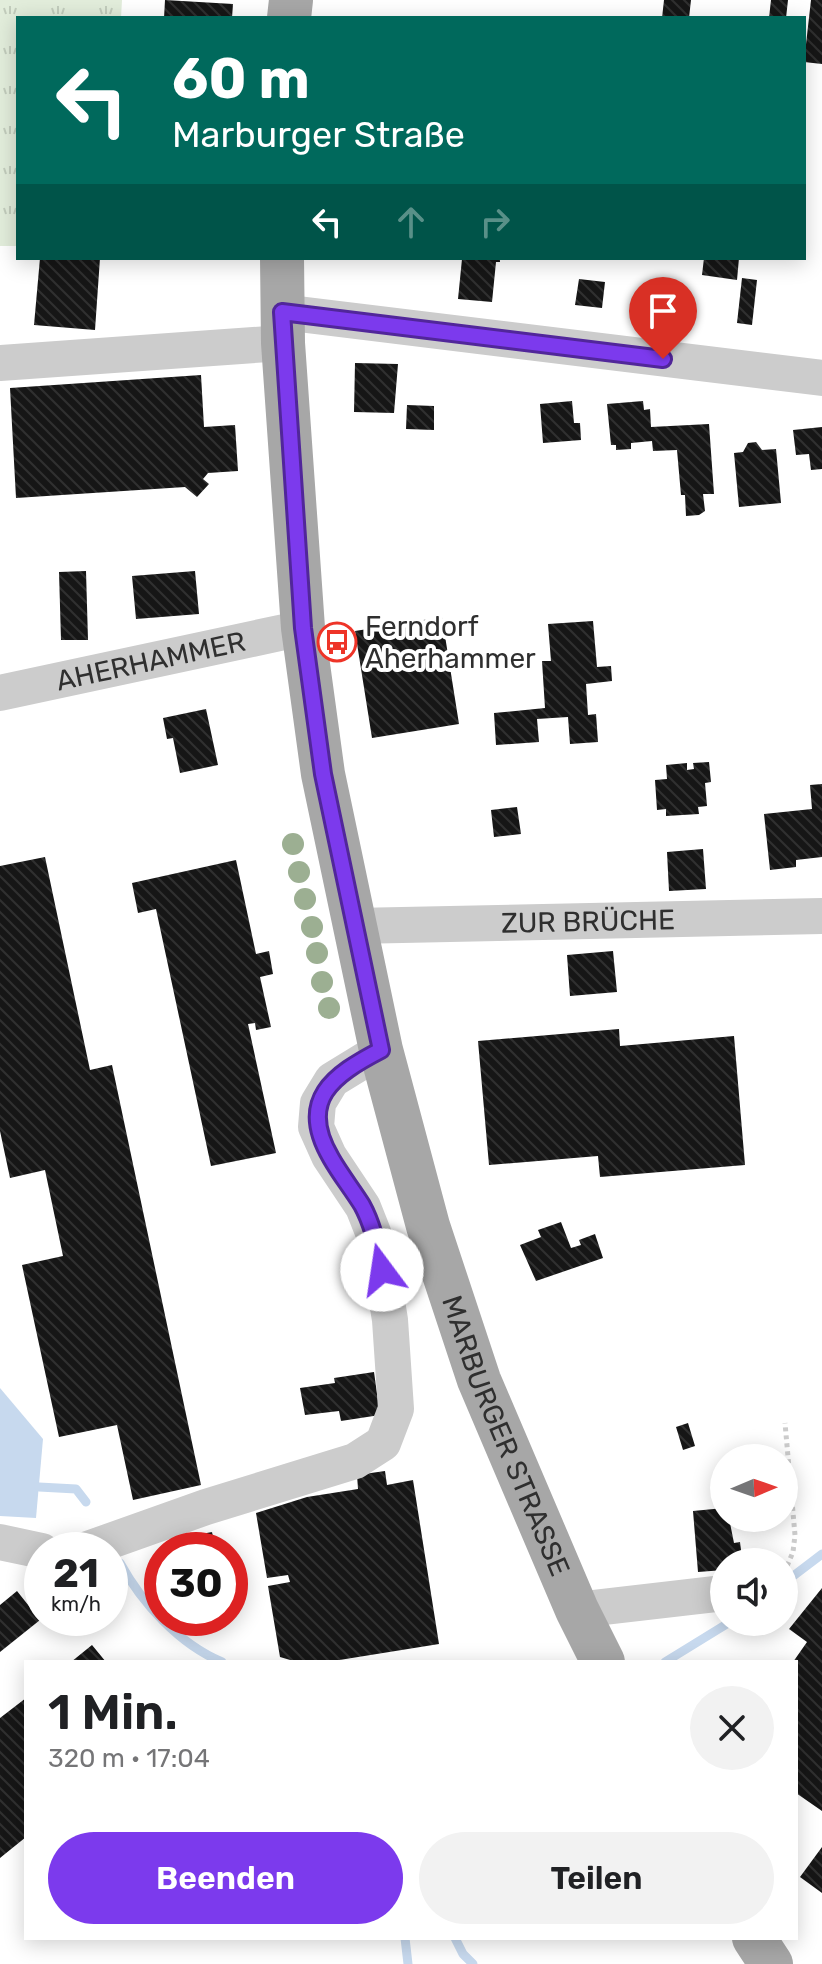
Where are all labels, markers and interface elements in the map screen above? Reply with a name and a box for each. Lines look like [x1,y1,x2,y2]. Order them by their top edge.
text: 60 m [172,46,310,112]
icon: left [40,48,144,152]
text: Marburger Straße [172,113,465,156]
icon: left [305,200,349,244]
icon: ahead [389,200,433,244]
icon: right [473,200,517,244]
pin [629,277,697,359]
icon: arrive [641,289,685,333]
place label: Ferndorf Aherhammer [365,610,536,675]
bus stop icon: Ferndorf Aherhammer [316,621,358,663]
street label: AHERHAMMER [53,624,248,697]
street label: ZUR BRÜCHE [501,903,675,939]
position arrow [340,1228,424,1312]
street label: MARBURGER STRASSE [436,1291,577,1581]
north arrow [710,1444,798,1532]
map controls [710,1444,798,1636]
speed limit sign: 30 [144,1532,248,1636]
button: sound [710,1548,798,1636]
text: 21 [53,1550,99,1597]
text: km/h [51,1592,101,1616]
text: 1 Min. [48,1684,178,1741]
button: close [690,1686,774,1770]
text: 320 m · 17:04 [48,1743,210,1774]
button: Beenden [48,1832,403,1924]
button: Teilen [419,1832,774,1924]

